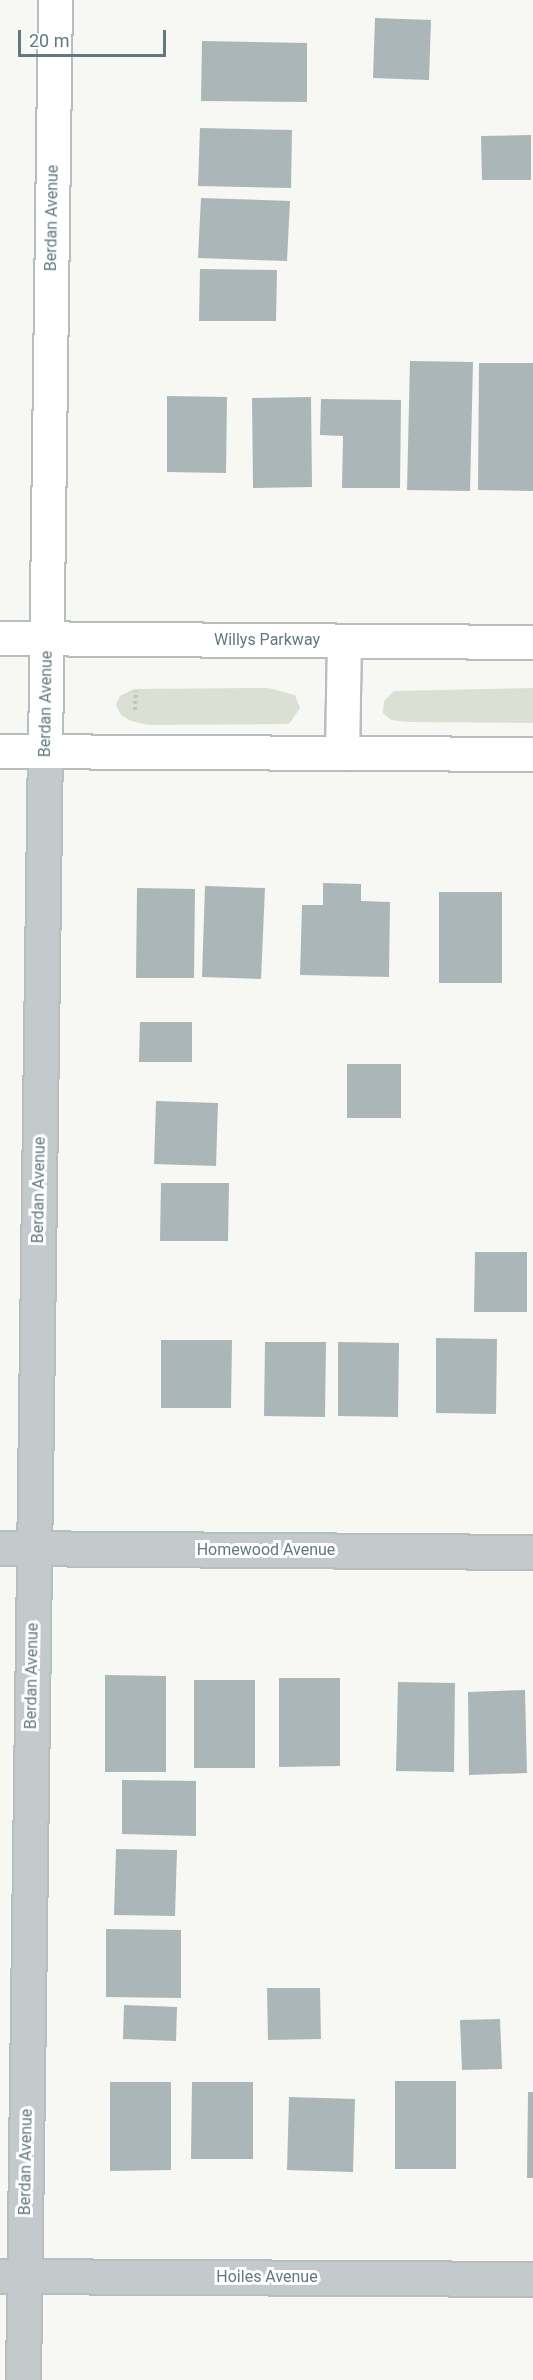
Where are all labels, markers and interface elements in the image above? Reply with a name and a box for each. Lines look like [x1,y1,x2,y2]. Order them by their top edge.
scale bar [21,18,170,56]
text: 20 m [29,30,69,51]
street label: Berdan Avenue [41,165,63,271]
street label: Willys Parkway [214,630,320,650]
street label: Berdan Avenue [35,651,57,757]
street label: Berdan Avenue [28,1137,50,1243]
street label: Homewood Avenue [197,1540,335,1560]
street label: Berdan Avenue [21,1623,43,1729]
street label: Berdan Avenue [15,2109,37,2215]
street label: Hoiles Avenue [216,2267,318,2287]

